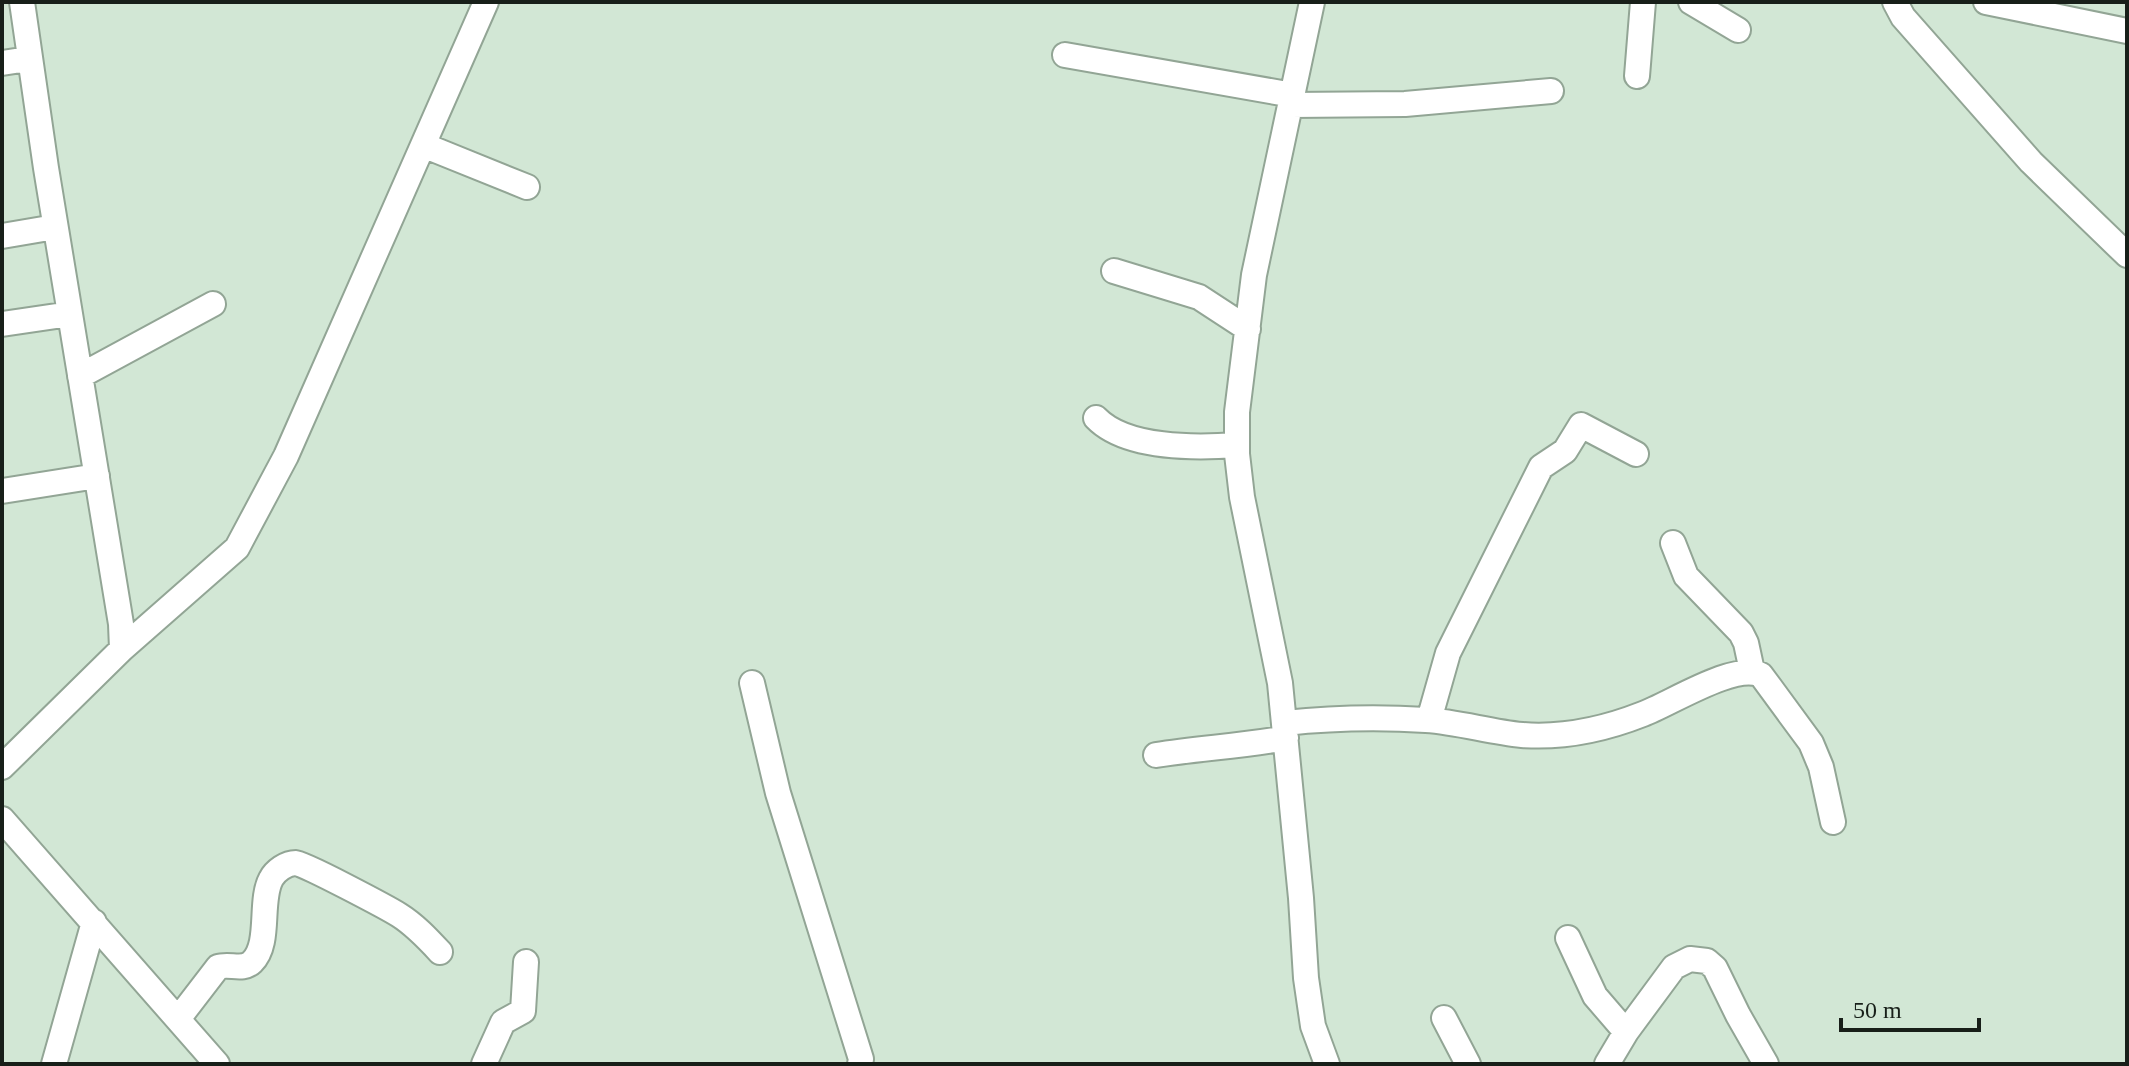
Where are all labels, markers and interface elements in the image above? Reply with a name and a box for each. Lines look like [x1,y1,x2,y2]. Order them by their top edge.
scale bar [1841,982,1979,1032]
text: 50 m [1853,997,1902,1023]

